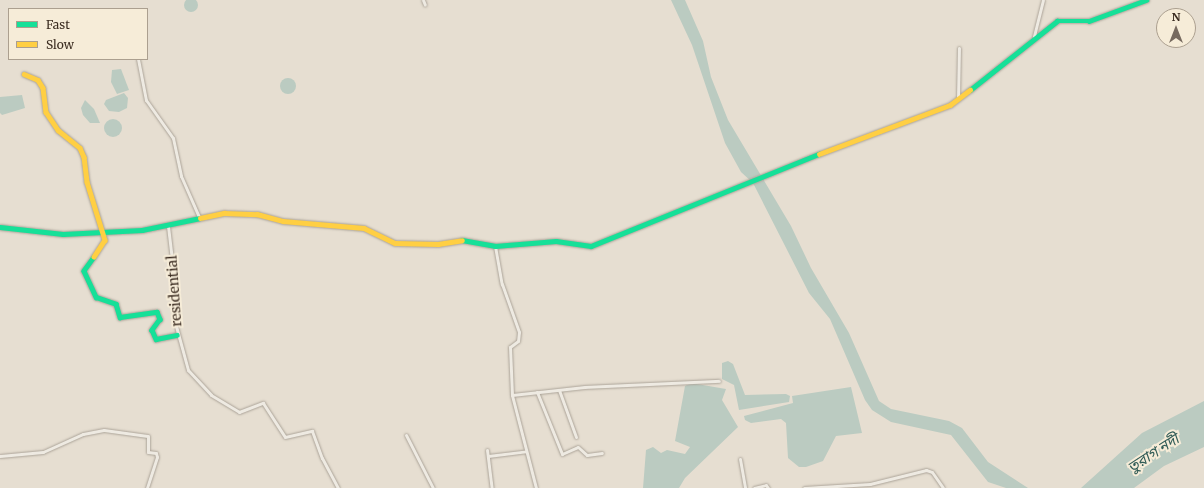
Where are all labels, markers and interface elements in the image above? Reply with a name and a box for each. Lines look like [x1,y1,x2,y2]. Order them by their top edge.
legend [8,8,148,60]
north arrow [1156,8,1196,48]
text: N [1172,10,1180,24]
text: Fast [46,17,70,32]
text: Slow [46,37,74,52]
street label: residential [163,255,185,327]
water label: তুরাগ নদী [1124,430,1182,476]

